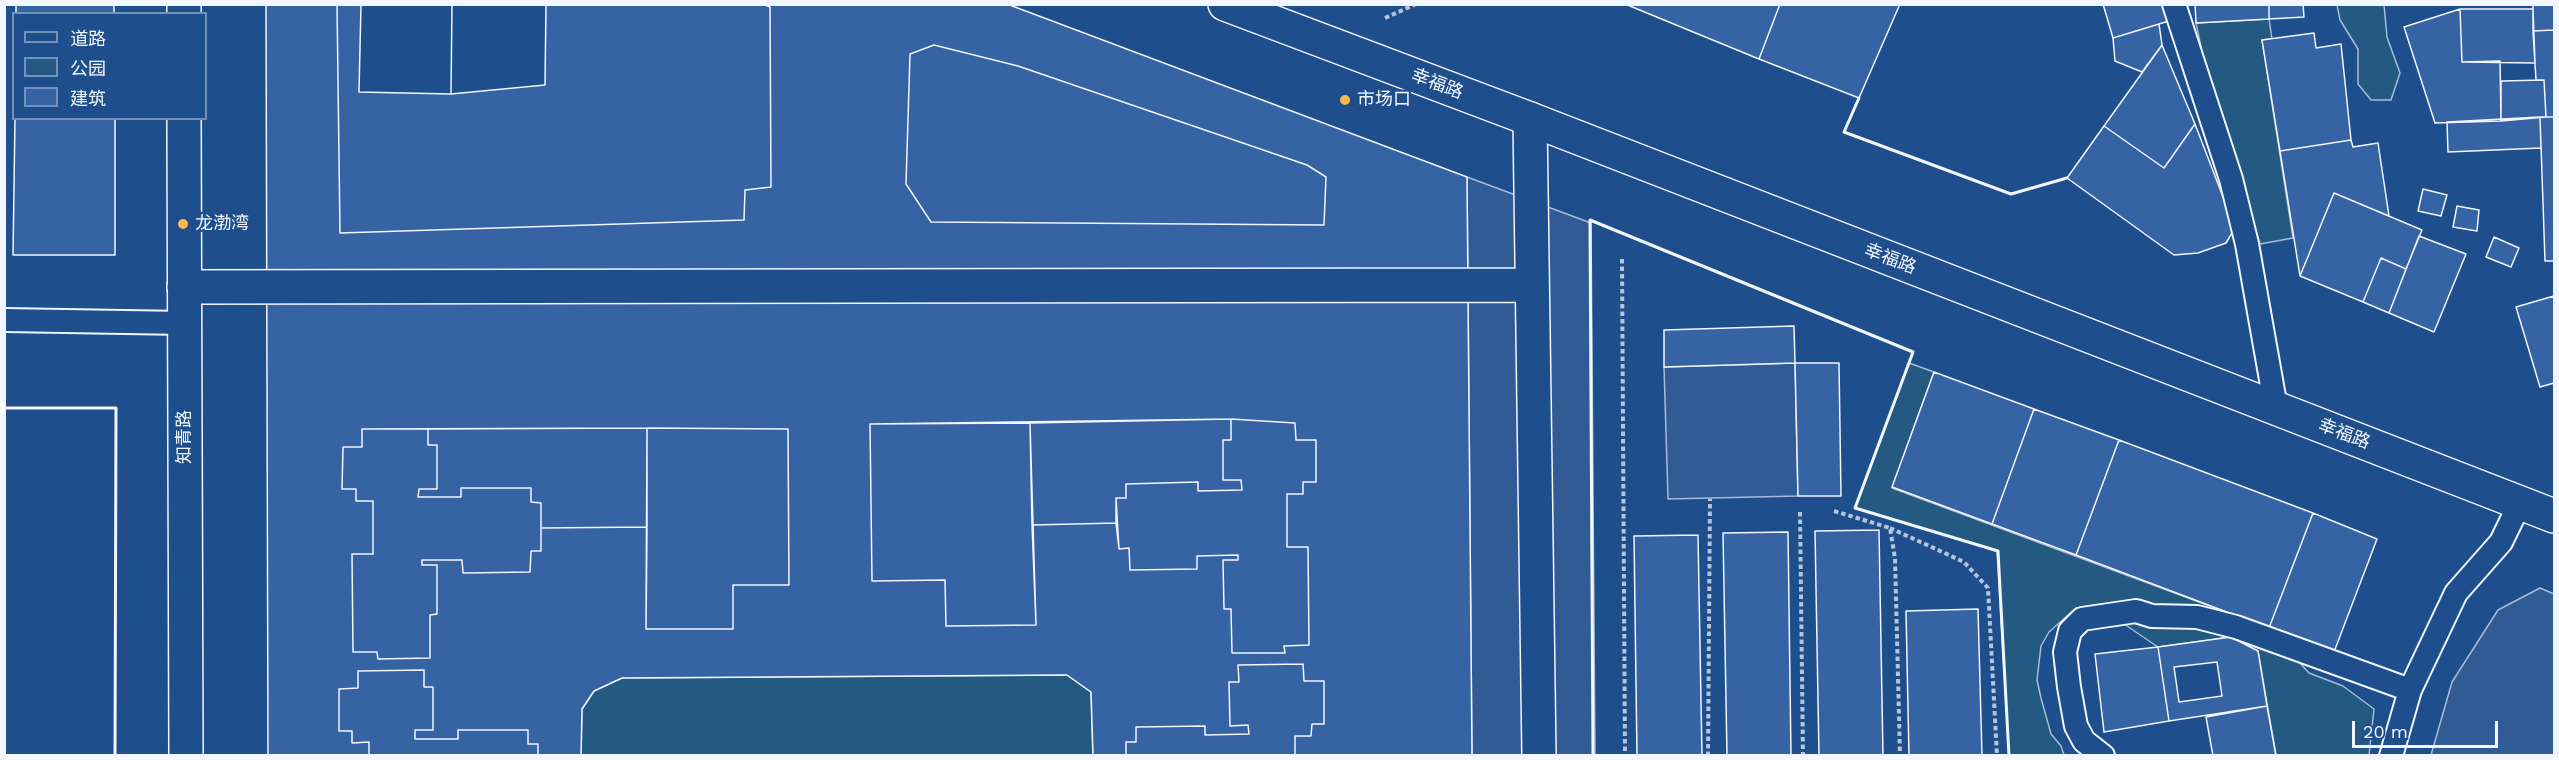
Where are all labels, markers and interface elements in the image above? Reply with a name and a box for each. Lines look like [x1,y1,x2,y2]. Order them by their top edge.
legend [12,12,207,120]
text: 道路 [70,28,106,49]
text: 公园 [70,58,106,79]
street label: 幸福路 [1408,64,1466,104]
text: 建筑 [70,88,106,109]
place label: 市场口 [1357,89,1411,111]
marker: 市场口 [1338,93,1352,107]
place label: 龙渤湾 [195,213,249,235]
marker: 龙渤湾 [176,217,190,231]
street label: 幸福路 [1861,239,1919,279]
street label: 知青路 [174,410,196,464]
street label: 幸福路 [2315,414,2373,454]
scale bar [2355,709,2500,747]
text: 20 m [2363,721,2408,742]

